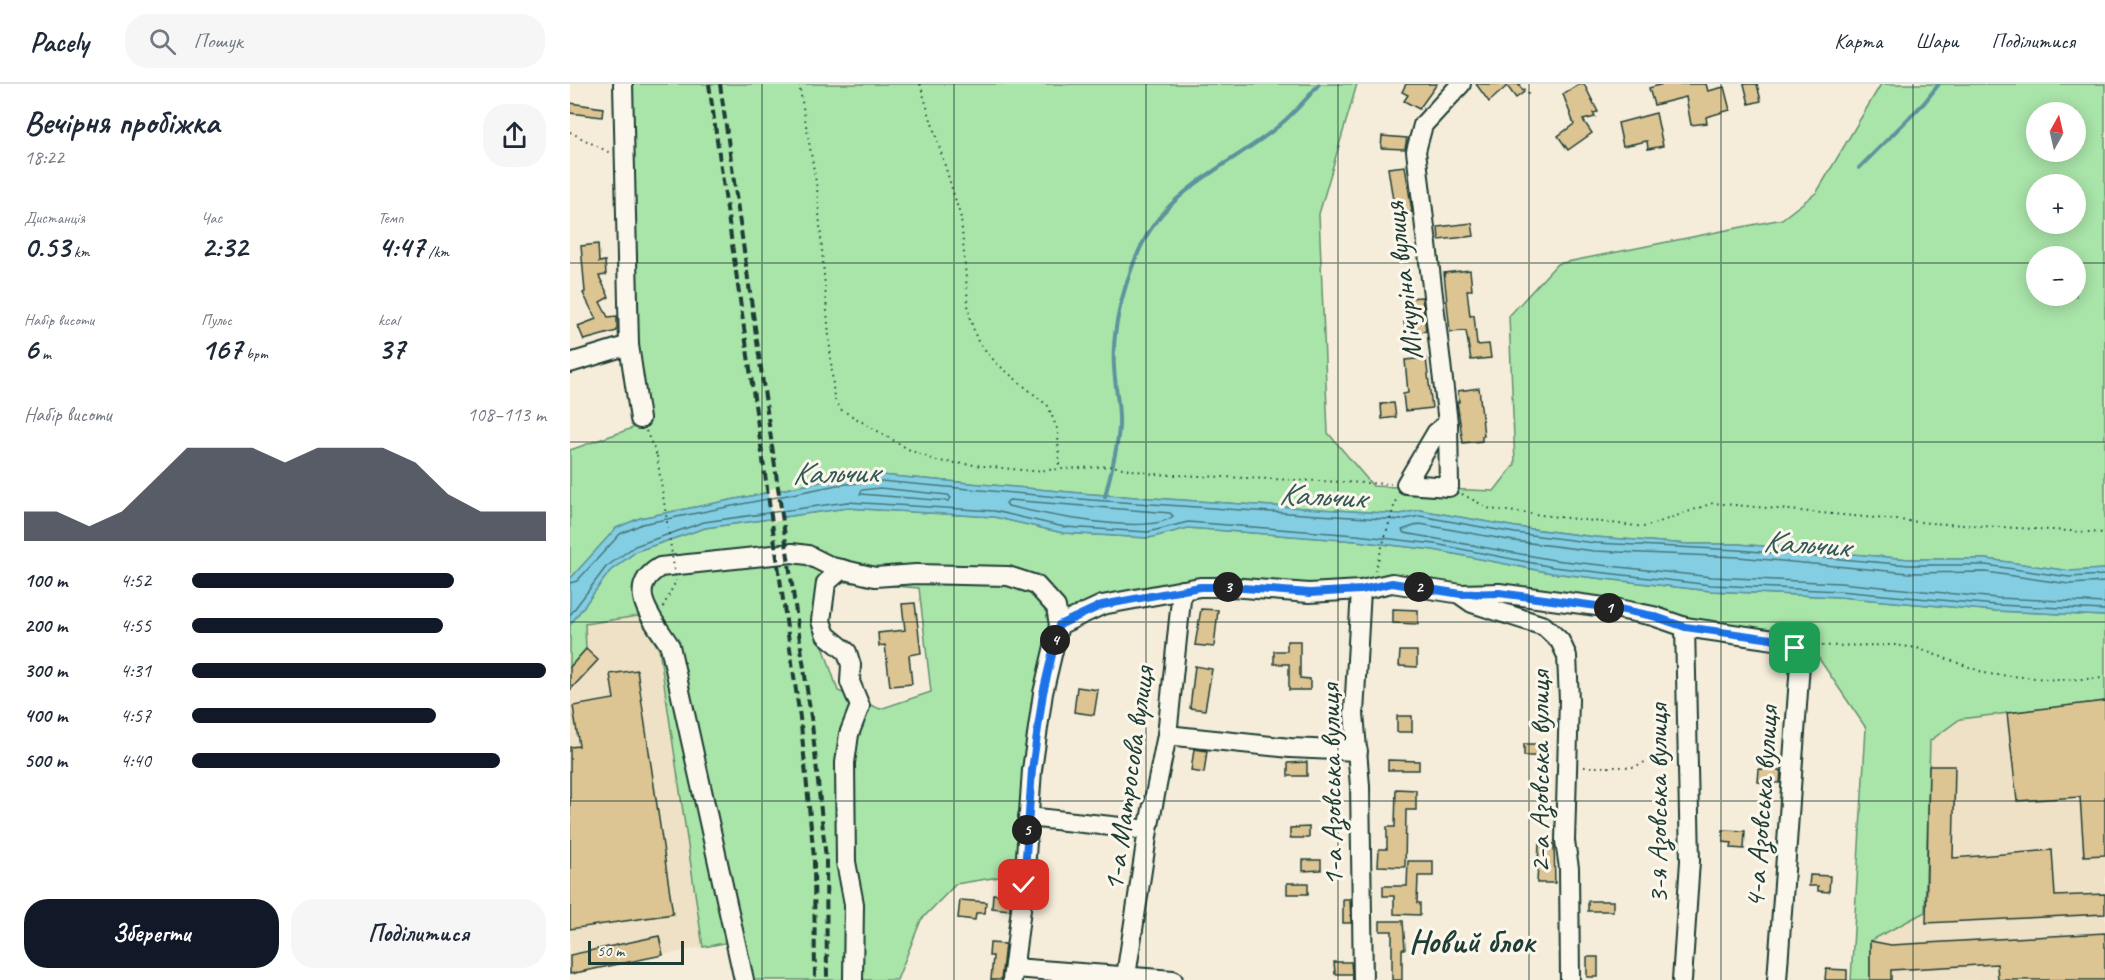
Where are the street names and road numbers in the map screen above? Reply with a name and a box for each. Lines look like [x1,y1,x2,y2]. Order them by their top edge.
street label: Мічуріна вулиця [1374,199,1432,362]
street label: 1-а Матросова вулиця [1093,662,1163,894]
street label: 2-а Азовська вулиця [1520,668,1558,873]
street label: 1-а Азовська вулиця [1310,681,1352,887]
street label: 3-я Азовська вулиця [1638,701,1676,904]
street label: 4-а Азовська вулиця [1735,702,1787,909]

